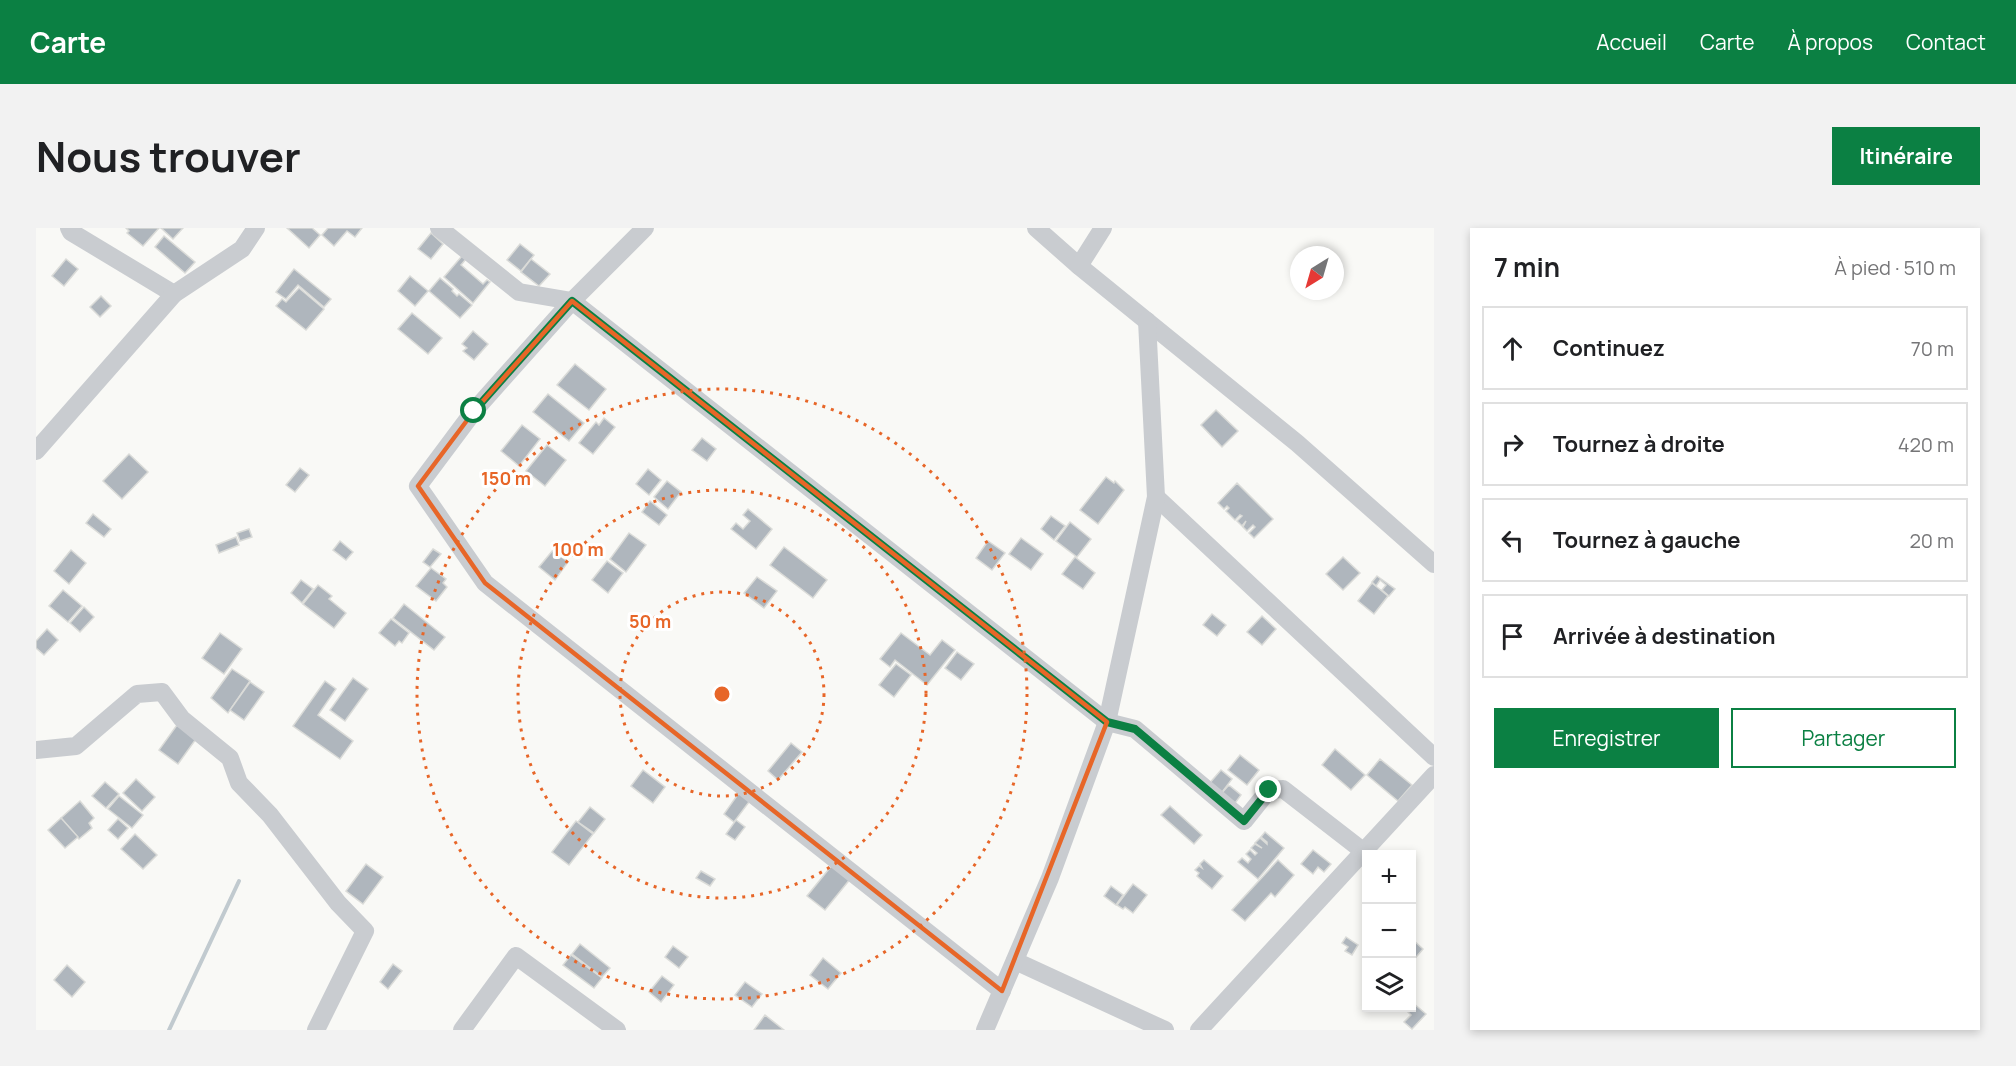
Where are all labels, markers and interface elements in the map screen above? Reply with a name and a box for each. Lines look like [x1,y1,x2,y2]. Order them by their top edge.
text: Carte [30,23,106,61]
text: Accueil [1596,28,1667,56]
text: Carte [1700,28,1754,56]
text: À propos [1787,28,1873,56]
text: Contact [1906,28,1986,56]
text: Nous trouver [36,127,301,185]
button: Itinéraire [1832,127,1980,185]
north arrow [1290,246,1344,300]
text: 7 min [1494,249,1560,285]
text: À pied · 510 m [1834,254,1956,281]
icon: ahead [1496,332,1529,365]
text: Continuez [1553,333,1665,363]
text: 70 m [1911,335,1954,362]
route start [460,397,486,423]
icon: right [1496,428,1529,461]
text: Tournez à droite [1553,429,1725,459]
text: 420 m [1898,431,1954,458]
text: 150 m [481,466,531,490]
icon: left [1496,524,1529,557]
text: Tournez à gauche [1553,525,1740,555]
text: 20 m [1909,527,1954,554]
text: 100 m [552,537,604,561]
text: 50 m [629,609,671,633]
icon: arrive [1496,620,1529,653]
text: Arrivée à destination [1553,621,1776,651]
centre of rings [712,684,732,704]
button: Enregistrer [1494,708,1719,768]
button: Partager [1731,708,1956,768]
route end [1255,776,1281,802]
map controls [1362,850,1416,1012]
button: + [1362,850,1416,904]
button: − [1362,904,1416,958]
button: layers [1362,958,1416,1012]

